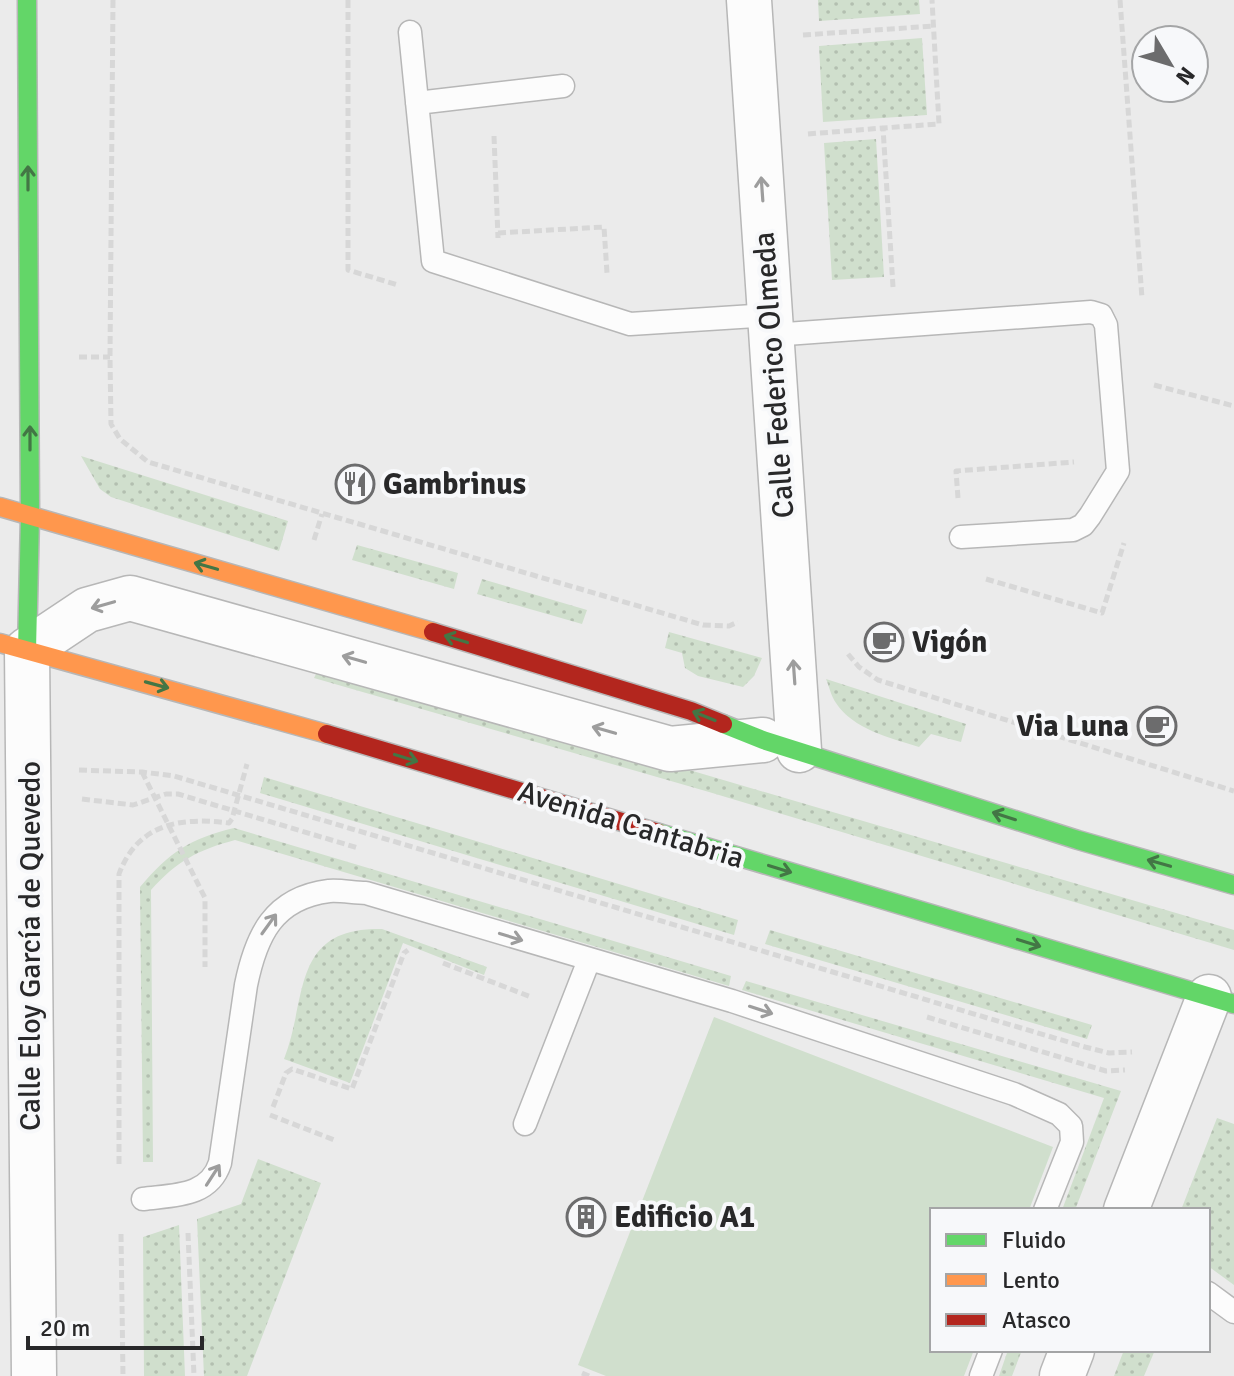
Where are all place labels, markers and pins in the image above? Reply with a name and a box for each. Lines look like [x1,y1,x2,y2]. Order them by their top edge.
restaurant icon: Gambrinus [334,463,376,505]
place label: Gambrinus [383,466,526,503]
cafe icon: Vigón [863,621,905,663]
place label: Vigón [912,624,987,661]
cafe icon: Via Luna [1136,705,1178,747]
place label: Via Luna [1016,708,1129,745]
building icon: Edificio A1 [565,1196,607,1238]
place label: Edificio A1 [614,1199,755,1236]

